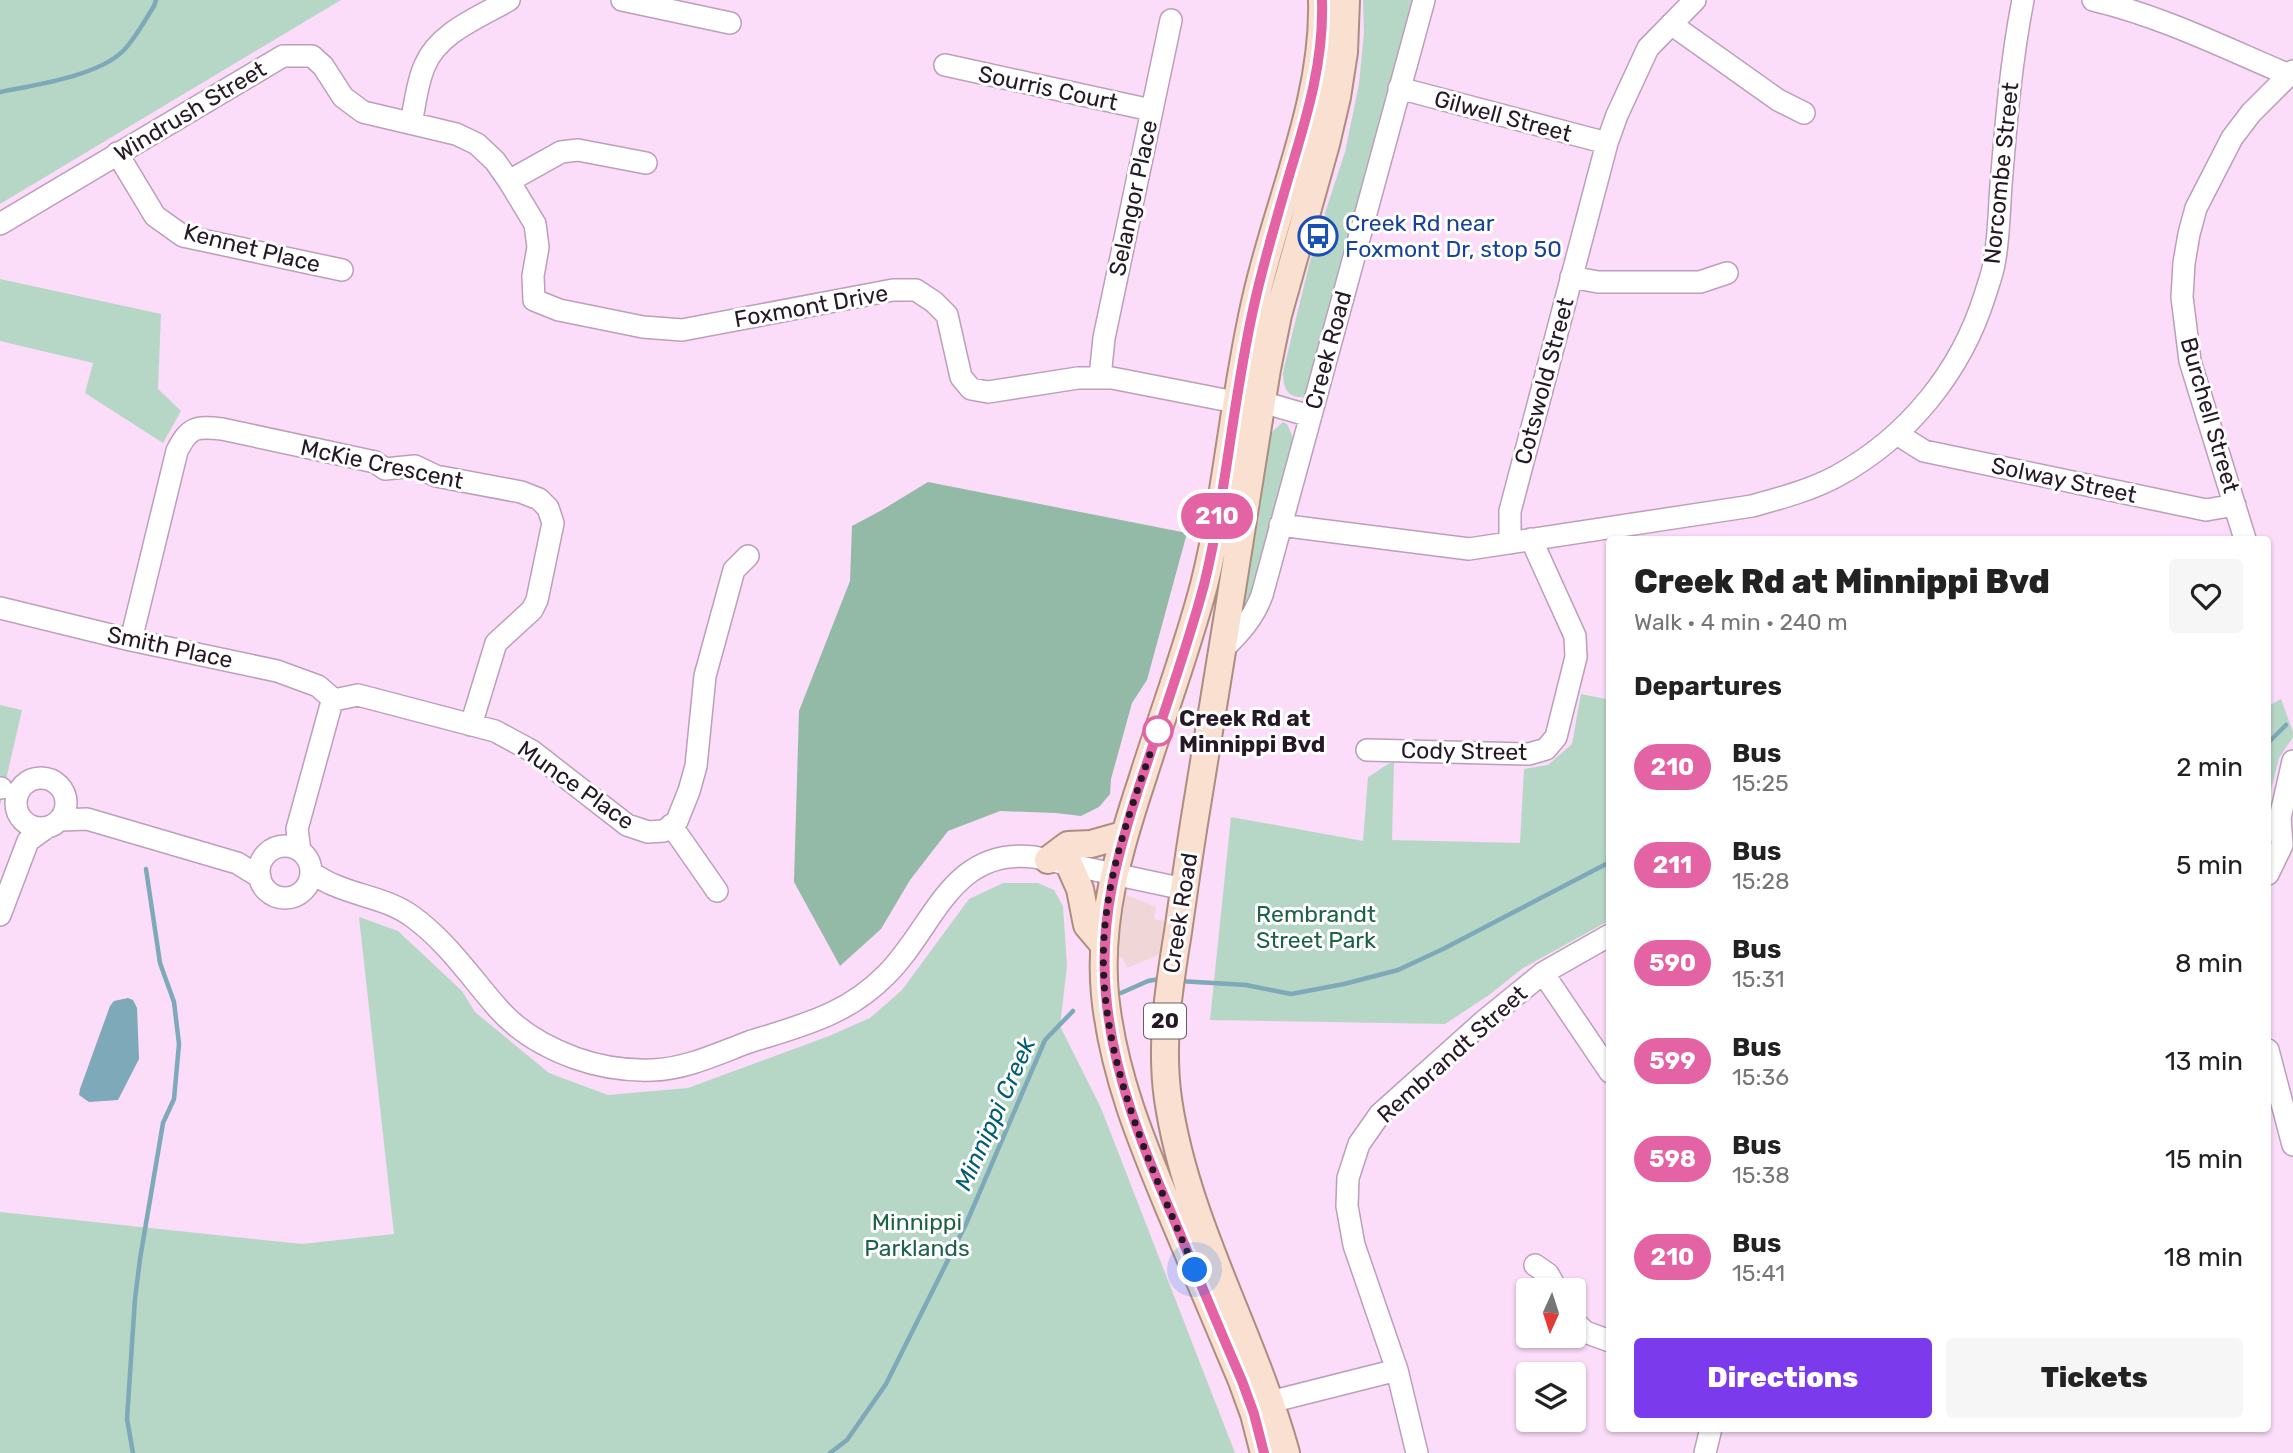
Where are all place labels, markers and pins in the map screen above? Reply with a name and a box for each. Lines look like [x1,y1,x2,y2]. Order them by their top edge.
place label: Creek Rd near Foxmont Dr, stop 50 [1345,209,1562,263]
bus stop icon: Creek Rd near Foxmont Dr, stop 50 [1297,215,1339,257]
place label: Creek Rd at Minnippi Bvd [1179,704,1325,758]
marker: Creek Rd at Minnippi Bvd [1143,716,1173,746]

